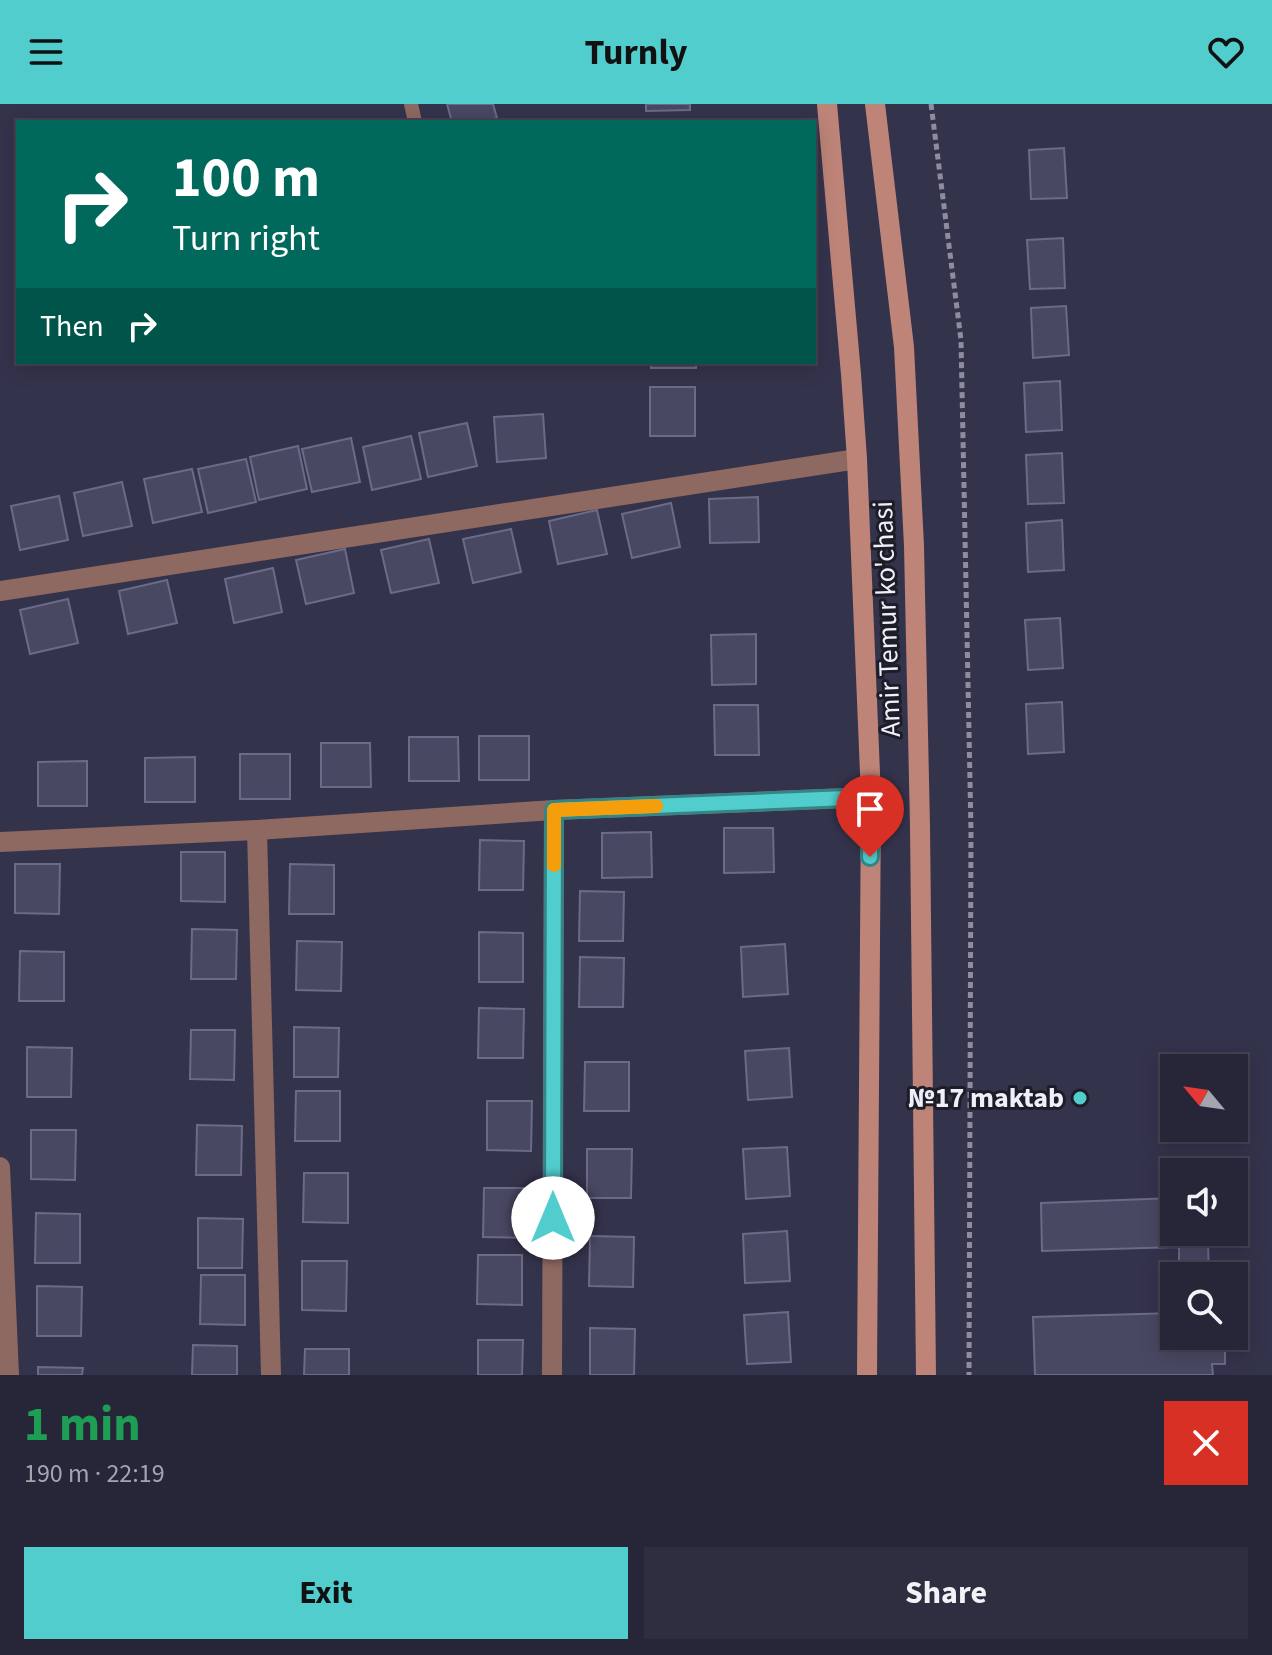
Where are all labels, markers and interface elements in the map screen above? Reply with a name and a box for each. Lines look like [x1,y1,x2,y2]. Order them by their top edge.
text: Turnly [585,27,687,78]
icon: menu [24,30,68,74]
icon: heart [1204,30,1248,74]
text: 100 m [172,139,320,218]
icon: right [40,152,144,256]
text: Turn right [172,213,320,264]
icon: right [120,304,164,348]
text: Then [40,305,104,348]
street label: Amir Temur ko'chasi [863,500,911,738]
pin [836,775,904,857]
icon: arrive [848,787,892,831]
north arrow [1160,1054,1248,1142]
map controls [1160,1054,1248,1350]
place label: №17 maktab [908,1078,1064,1118]
marker: №17 maktab [1071,1089,1089,1107]
button: sound [1160,1158,1248,1246]
position arrow [511,1176,595,1260]
button: search [1160,1262,1248,1350]
text: 1 min [24,1391,141,1459]
button: close [1164,1401,1248,1485]
text: 190 m · 22:19 [24,1455,165,1492]
button: Exit [24,1547,628,1639]
button: Share [644,1547,1248,1639]

